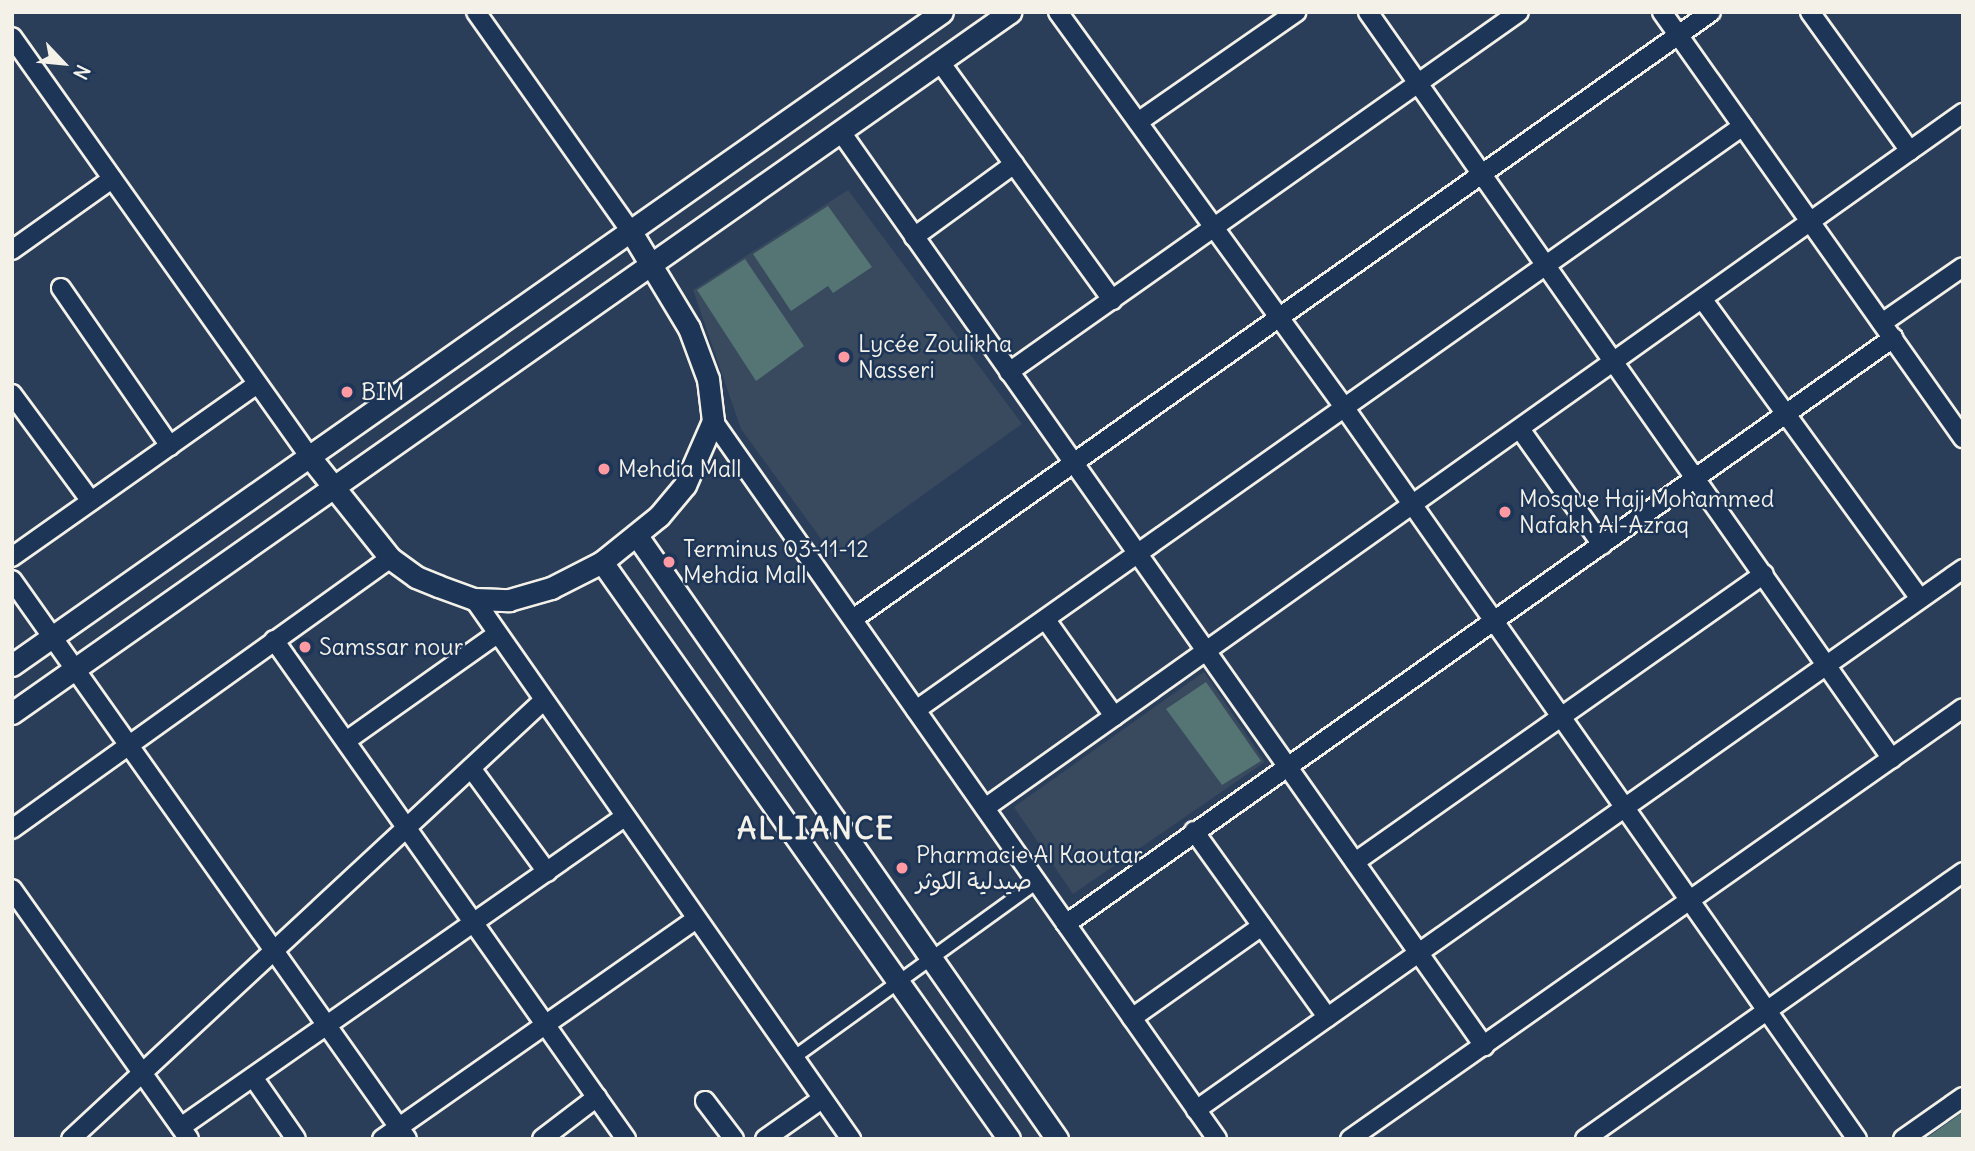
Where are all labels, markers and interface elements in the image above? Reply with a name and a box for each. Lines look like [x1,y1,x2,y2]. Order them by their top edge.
north arrow [28,28,98,98]
text: N [68,61,96,83]
place label: Lycée Zoulikha Nasseri [858,330,1012,384]
marker: Lycée Zoulikha Nasseri [836,349,852,365]
place label: BIM [361,378,405,406]
marker: BIM [339,384,355,400]
place label: Mehdia Mall [618,455,741,483]
marker: Mehdia Mall [596,461,612,477]
place label: Mosque Hajj Mohammed Nafakh Al-Azraq [1519,485,1774,539]
marker: Mosque Hajj Mohammed Nafakh Al-Azraq [1497,504,1513,520]
place label: Terminus 03-11-12 Mehdia Mall [683,535,869,589]
marker: Terminus 03-11-12 Mehdia Mall [661,554,677,570]
place label: Samssar nour [319,633,463,661]
marker: Samssar nour [297,639,313,655]
district label: ALLIANCE [738,810,894,846]
place label: Pharmacie Al Kaoutar صيدلية الكوثر [916,841,1143,895]
marker: Pharmacie Al Kaoutar صيدلية الكوثر [894,860,910,876]

